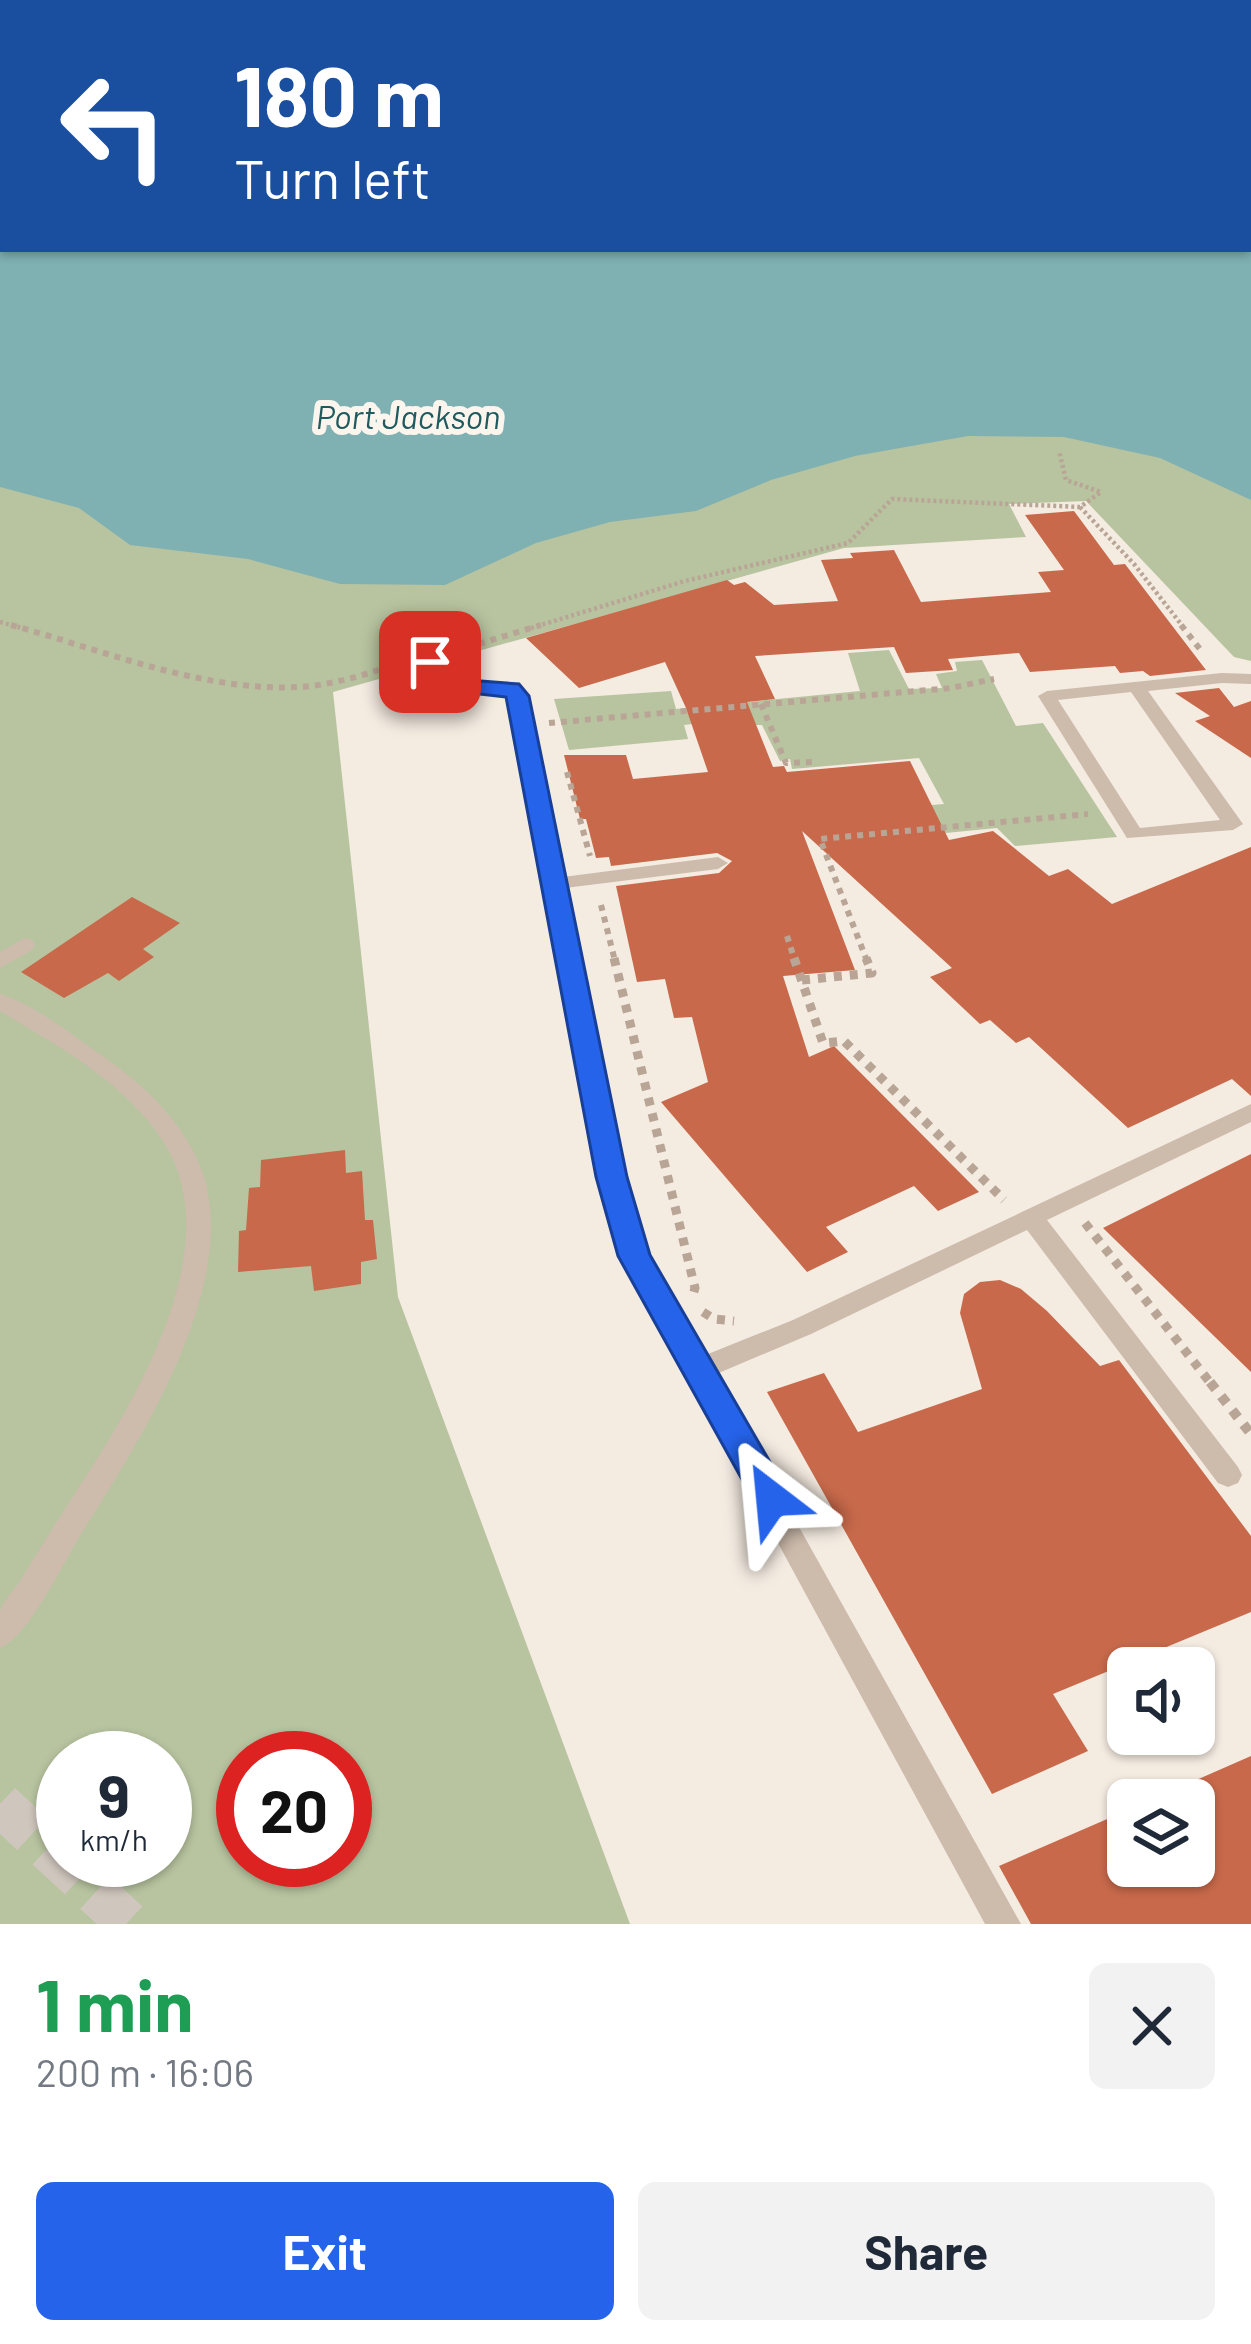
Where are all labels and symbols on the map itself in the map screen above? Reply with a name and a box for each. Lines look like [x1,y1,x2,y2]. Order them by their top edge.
water label: Port Jackson [316,396,500,436]
pin [379,611,481,713]
position arrow [709,1436,835,1562]
speed limit sign: 20 [216,1731,372,1887]

